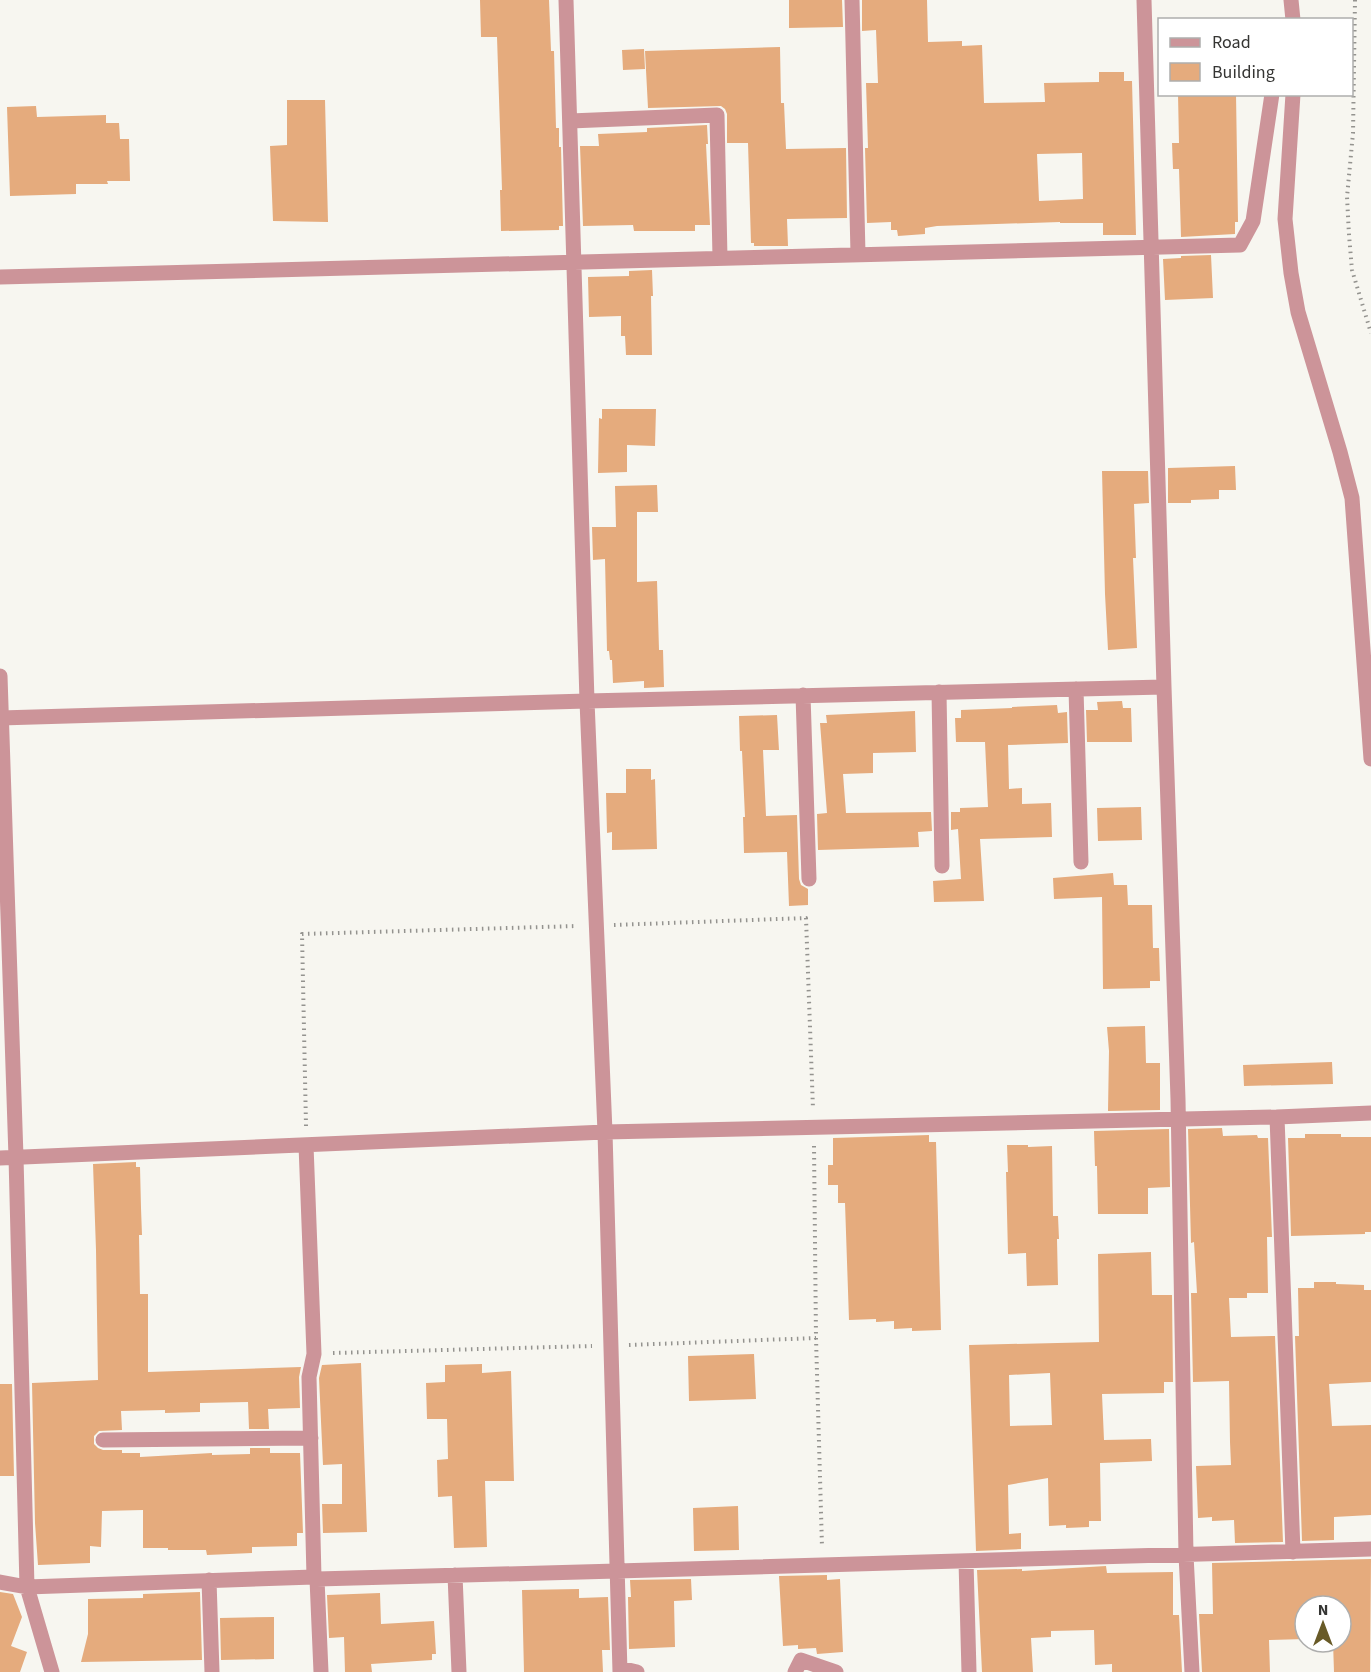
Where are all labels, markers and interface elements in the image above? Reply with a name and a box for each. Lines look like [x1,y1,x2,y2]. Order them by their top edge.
legend [1158,18,1353,96]
text: Road [1212,30,1251,55]
text: Building [1212,60,1275,85]
north arrow [1293,1594,1353,1654]
text: N [1318,1599,1328,1621]

